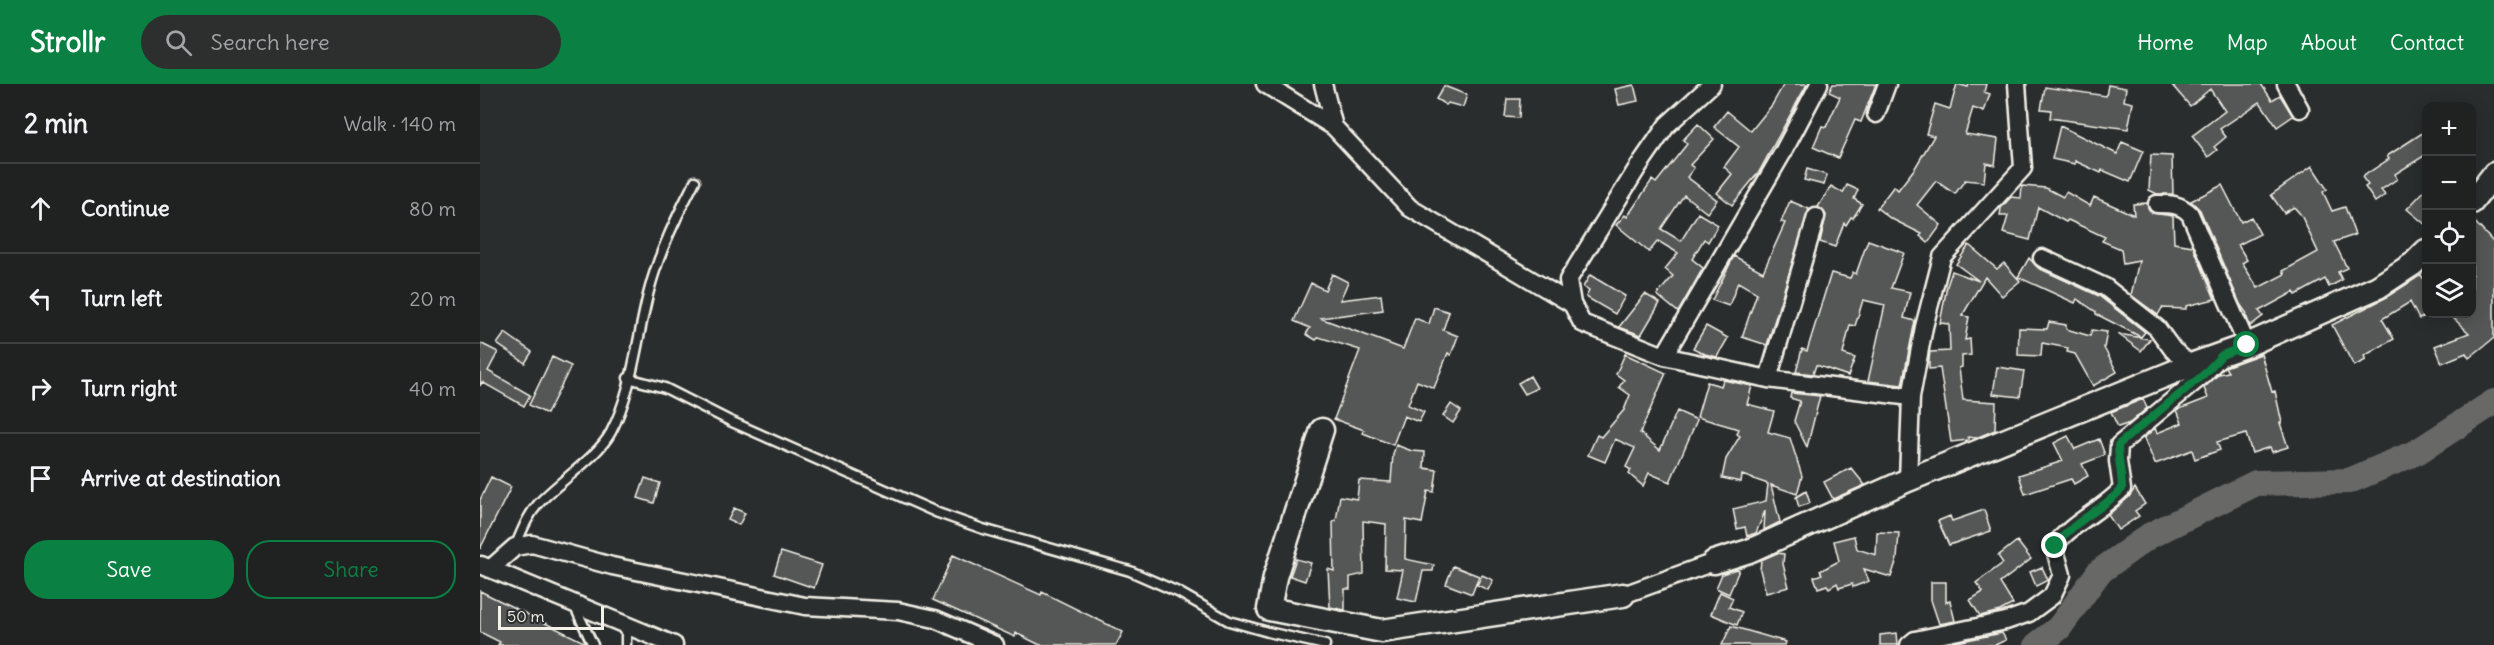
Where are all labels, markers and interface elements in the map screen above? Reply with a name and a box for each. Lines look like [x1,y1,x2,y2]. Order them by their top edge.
search box [141,15,561,69]
text: Strollr [30,24,105,60]
icon: search [162,26,195,59]
text: Search here [210,28,330,56]
text: Home [2137,29,2194,56]
text: Map [2227,29,2268,56]
text: About [2301,29,2357,56]
text: Contact [2390,29,2464,56]
map controls [2422,102,2476,318]
button: + [2422,102,2476,156]
text: 2 min [24,107,88,140]
text: Walk · 140 m [343,111,456,136]
button: − [2422,156,2476,210]
icon: ahead [24,192,57,225]
text: Continue [81,194,170,222]
text: 80 m [409,196,456,221]
button: locate [2422,210,2476,264]
button: layers [2422,264,2476,318]
icon: left [24,282,57,315]
text: Turn left [81,284,162,312]
text: 20 m [410,286,456,311]
route start [2233,331,2259,357]
icon: right [24,372,57,405]
text: Turn right [81,374,177,402]
text: 40 m [409,376,456,401]
icon: arrive [24,462,57,495]
text: Arrive at destination [81,464,281,492]
route end [2041,532,2067,558]
button: Save [24,540,234,599]
button: Share [246,540,456,599]
scale bar [498,603,604,630]
text: 50 m [507,606,545,626]

